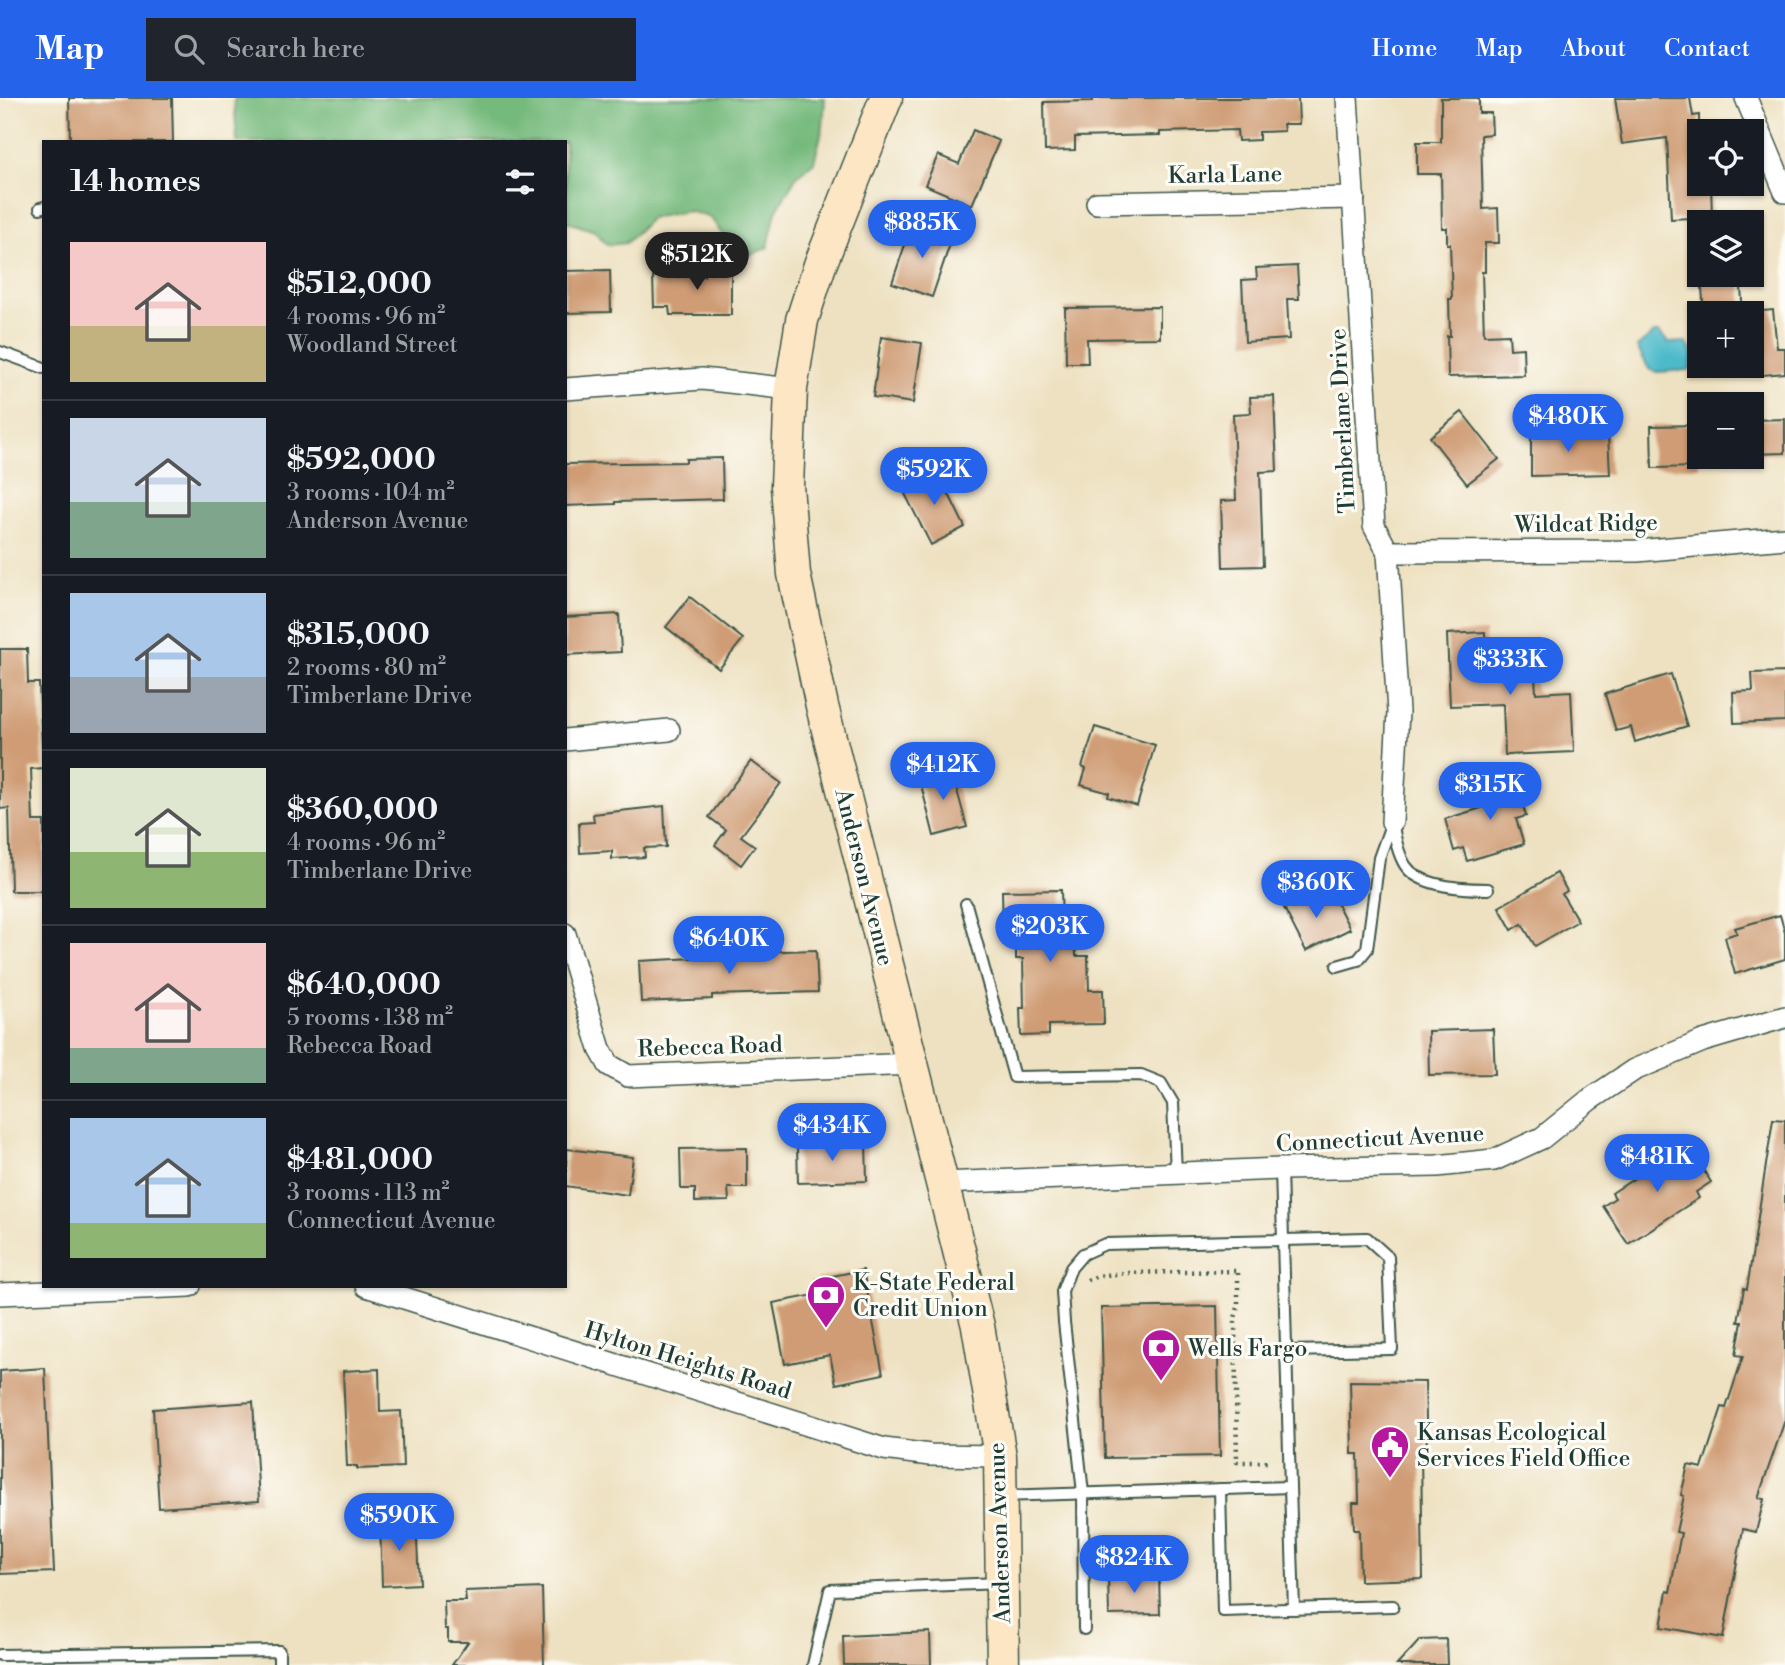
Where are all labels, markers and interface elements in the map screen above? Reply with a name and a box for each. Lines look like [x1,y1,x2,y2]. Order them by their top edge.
search box [146,18,636,81]
text: Map [35,29,104,70]
icon: search [170,30,208,68]
text: Search here [226,33,365,65]
text: Home [1372,34,1437,64]
text: Map [1475,34,1523,64]
text: About [1561,34,1626,64]
text: Contact [1664,34,1750,64]
map controls [1687,119,1764,469]
button: locate [1687,119,1764,196]
street label: Karla Lane [1168,160,1282,190]
text: 14 homes [70,163,201,201]
icon: filters [501,163,539,201]
pin: $885K [873,200,971,260]
text: $885K [884,209,960,237]
button: layers [1687,210,1764,287]
pin: $512K [648,232,746,292]
text: $512K [661,241,733,269]
text: $512,000 [287,265,432,303]
icon: home [126,270,210,354]
button: + [1687,301,1764,378]
text: 4 rooms · 96 m² [287,303,445,331]
street label: Timberlane Drive [1324,328,1362,514]
text: Woodland Street [287,331,458,359]
button: − [1687,392,1764,469]
pin: $480K [1519,394,1617,454]
text: $480K [1528,403,1608,431]
text: $592,000 [287,441,436,479]
icon: home [126,446,210,530]
pin: $592K [885,448,983,507]
text: $592K [896,456,972,484]
text: 3 rooms · 104 m² [287,479,455,507]
text: Anderson Avenue [287,507,468,535]
street label: Wildcat Ridge [1513,509,1658,539]
text: $315,000 [287,616,430,654]
icon: home [126,621,210,705]
pin: $333K [1461,638,1559,697]
text: $333K [1473,646,1547,674]
text: 2 rooms · 80 m² [287,654,446,682]
text: Timberlane Drive [287,682,472,710]
pin: $412K [894,742,992,802]
text: $412K [906,751,980,779]
pin: $315K [1441,762,1539,822]
text: $315K [1455,771,1525,799]
street label: Anderson Avenue [828,785,900,969]
text: $360,000 [287,791,438,829]
icon: home [126,796,210,880]
text: 4 rooms · 96 m² [287,829,445,857]
text: Timberlane Drive [287,857,472,885]
pin: $360K [1267,860,1365,920]
text: $360K [1277,869,1355,897]
pin: $203K [1001,904,1099,964]
text: $203K [1011,913,1089,941]
pin: $640K [680,916,778,976]
text: $640K [689,925,769,953]
text: $640,000 [287,966,441,1004]
icon: home [126,971,210,1055]
text: 5 rooms · 138 m² [287,1004,453,1032]
street label: Rebecca Road [637,1030,783,1064]
text: Rebecca Road [287,1032,432,1060]
pin: $434K [783,1104,881,1163]
text: $434K [793,1112,871,1140]
street label: Connecticut Avenue [1275,1120,1485,1158]
pin: $481K [1608,1134,1706,1194]
text: $481,000 [287,1141,433,1179]
text: $481K [1620,1143,1694,1171]
icon: home [126,1146,210,1230]
text: 3 rooms · 113 m² [287,1179,450,1207]
text: Connecticut Avenue [287,1207,496,1235]
place label: K-State Federal Credit Union [853,1269,1015,1323]
bank icon: K-State Federal Credit Union [805,1274,847,1329]
street label: Hylton Heights Road [581,1316,795,1406]
bank icon: Wells Fargo [1140,1327,1182,1382]
place label: Wells Fargo [1187,1335,1307,1363]
place label: Kansas Ecological Services Field Office [1417,1419,1630,1473]
public building icon: Kansas Ecological Services Field Office [1369,1424,1411,1479]
street label: Anderson Avenue [983,1442,1017,1625]
pin: $590K [350,1494,448,1553]
text: $590K [360,1502,438,1530]
pin: $824K [1085,1536,1183,1595]
text: $824K [1096,1544,1172,1572]

